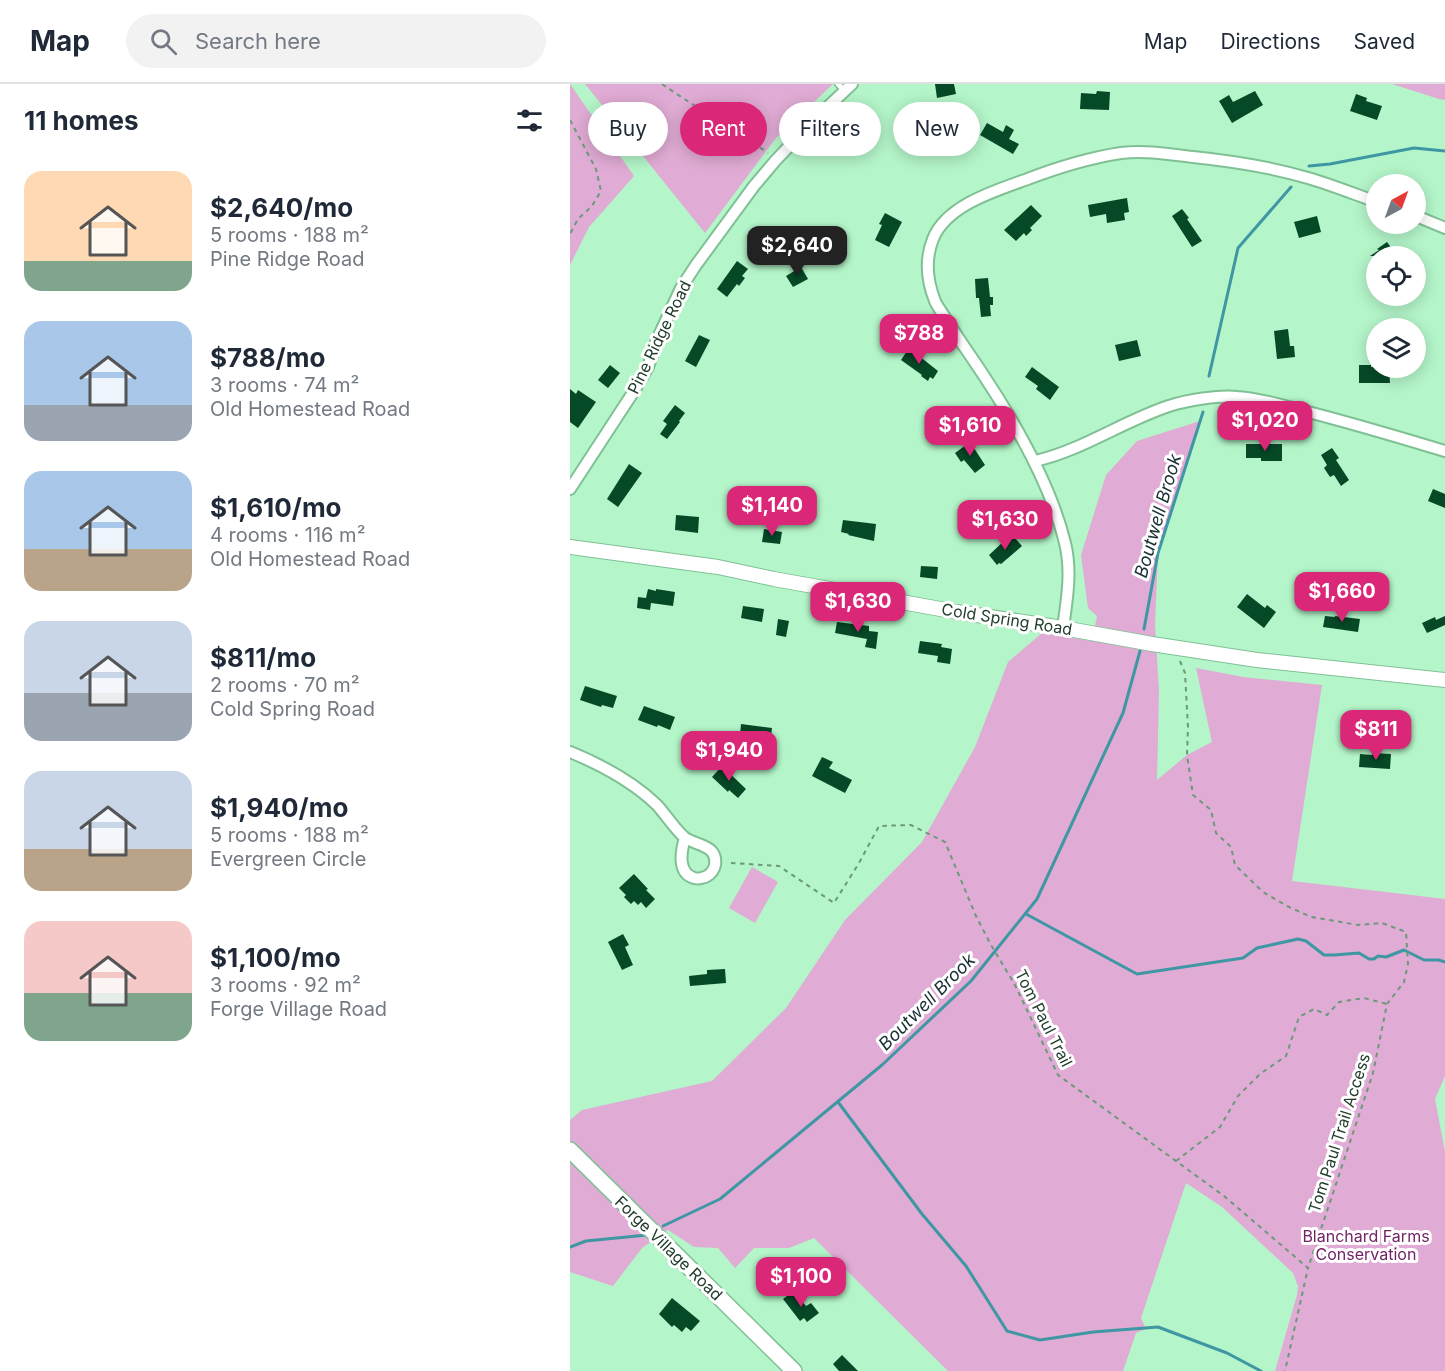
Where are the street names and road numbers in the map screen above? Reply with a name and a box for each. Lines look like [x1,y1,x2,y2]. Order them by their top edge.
street label: Pine Ridge Road [623,277,695,397]
street label: Cold Spring Road [940,599,1074,639]
street label: Tom Paul Trail [1011,966,1077,1070]
street label: Tom Paul Trail Access [1304,1051,1374,1215]
street label: Forge Village Road [611,1192,727,1304]

